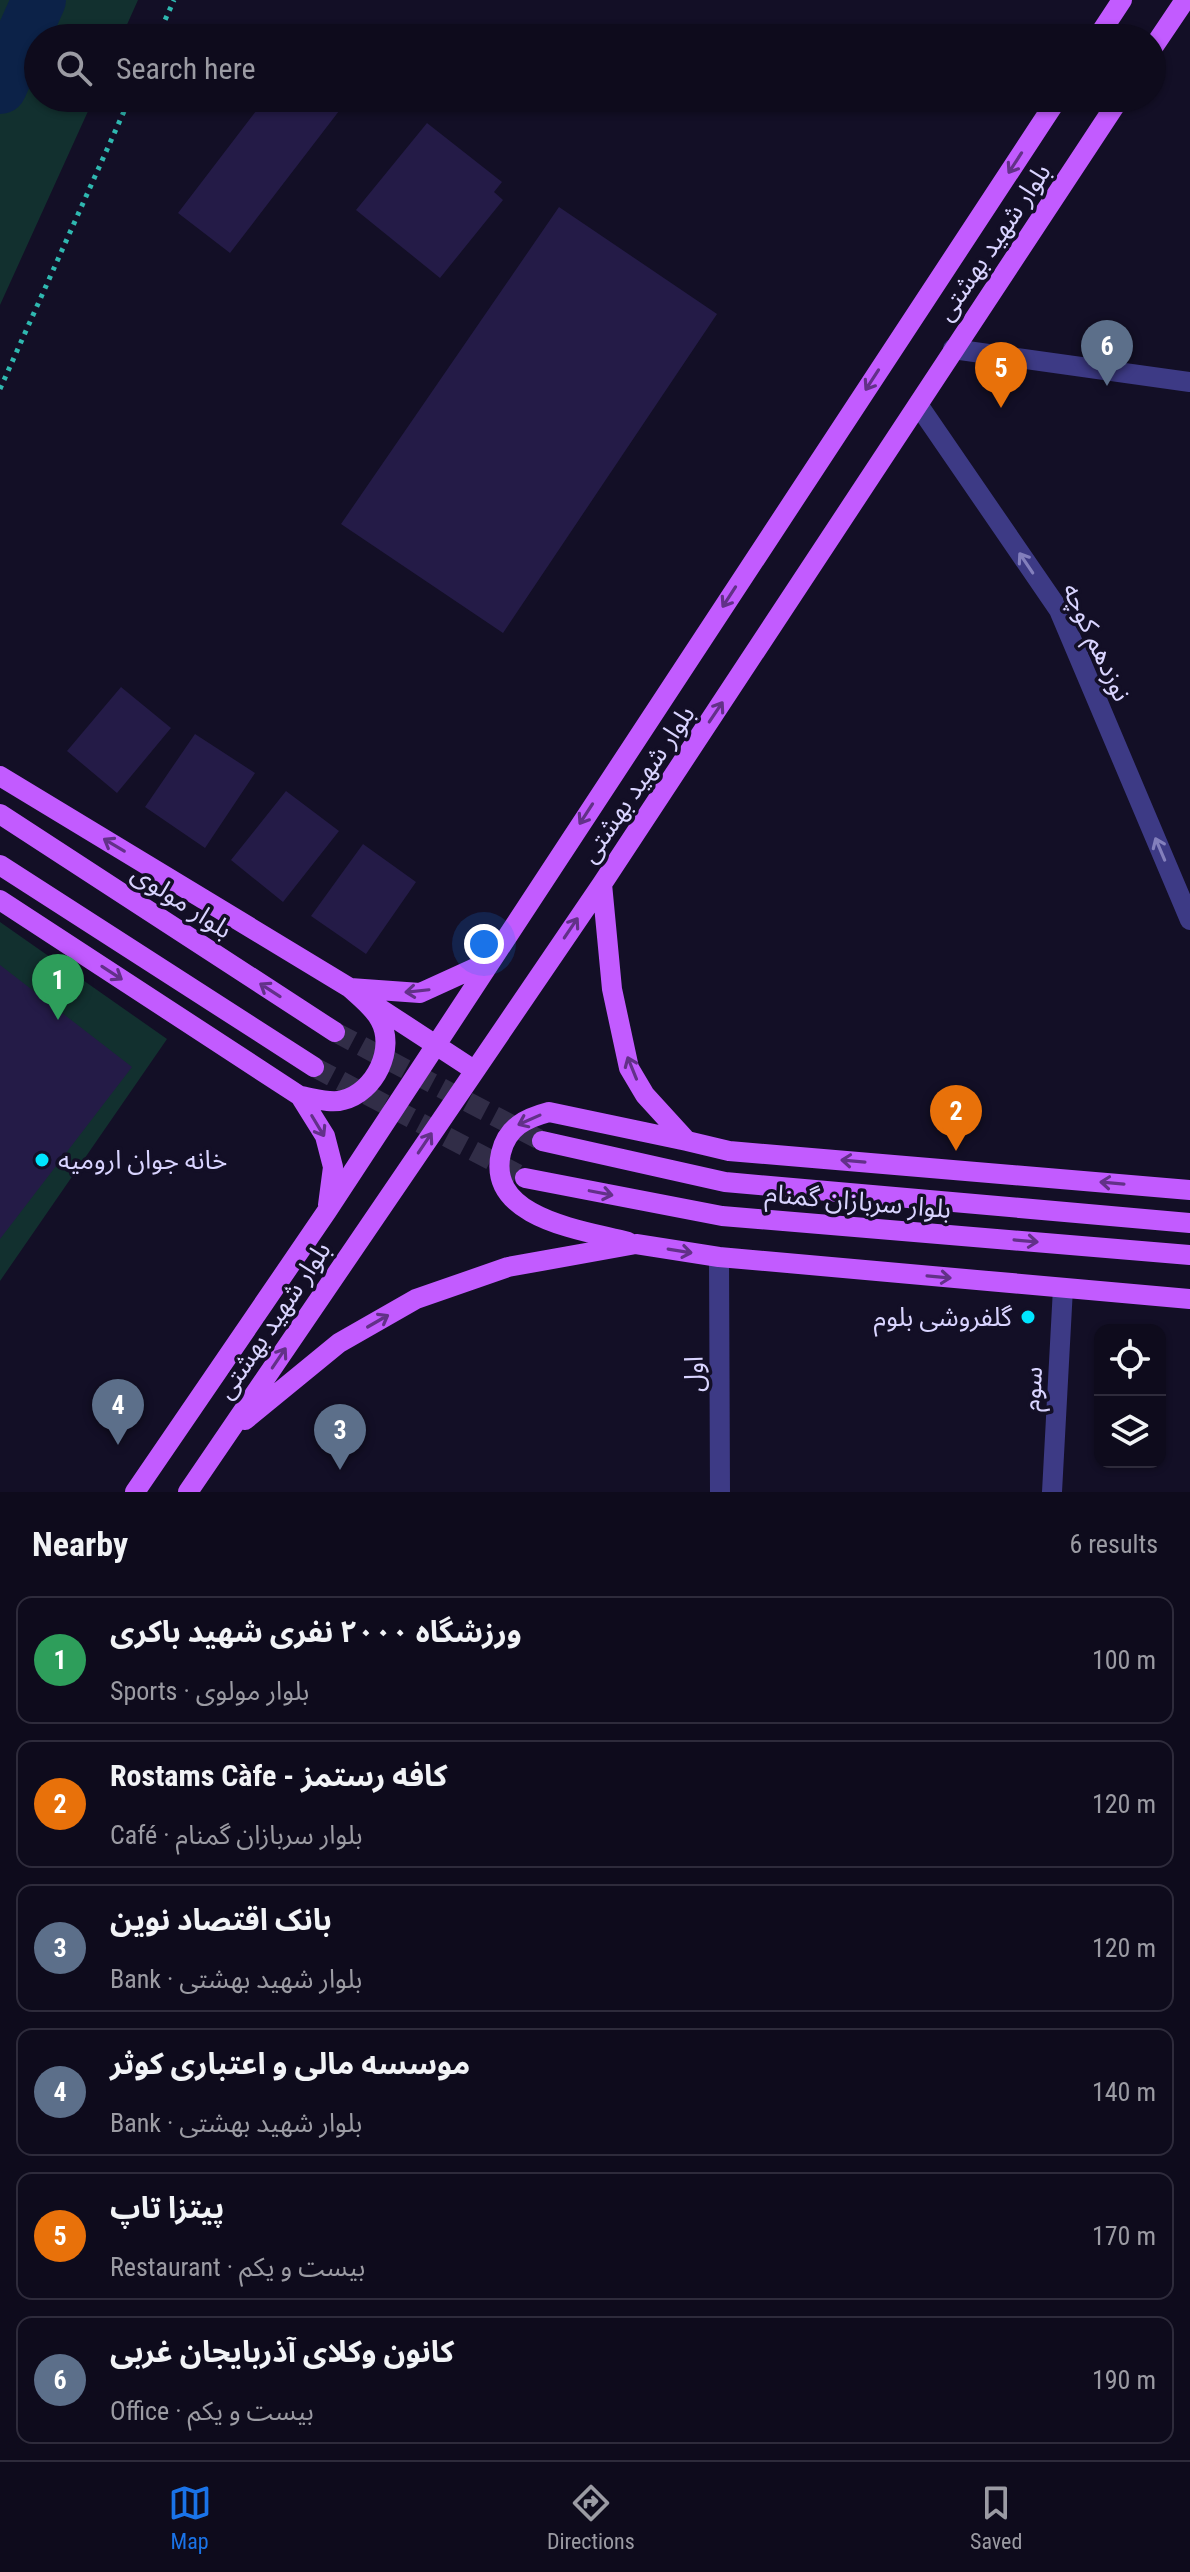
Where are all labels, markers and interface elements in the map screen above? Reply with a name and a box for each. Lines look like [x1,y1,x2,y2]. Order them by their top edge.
search box [24,24,1166,112]
icon: search [52,46,96,90]
text: Search here [116,51,256,86]
one-way arrow [1006,151,1022,174]
street label: بلوار شهید بهشتی [929,158,1057,326]
pin: 6 [1081,320,1133,386]
pin: 5 [975,342,1027,408]
one-way arrow [863,369,880,391]
one-way arrow [1018,553,1034,575]
street label: نوزدهم کوچه [1052,578,1137,708]
one-way arrow [720,586,737,608]
street label: بلوار شهید بهشتی [573,700,701,868]
one-way arrow [707,701,724,723]
one-way arrow [577,803,594,825]
one-way arrow [103,836,126,852]
one-way arrow [1151,837,1166,862]
street label: بلوار مولوی [126,858,238,944]
one-way arrow [563,917,579,940]
your location [464,924,504,964]
pin: 1 [32,954,84,1020]
one-way arrow [100,965,123,981]
one-way arrow [259,981,281,998]
one-way arrow [404,983,430,998]
one-way arrow [623,1057,638,1081]
pin: 2 [930,1085,982,1151]
one-way arrow [518,1113,542,1128]
one-way arrow [311,1114,327,1137]
one-way arrow [417,1132,433,1154]
place label: خانه جوان ارومیه [58,1145,227,1175]
marker: خانه جوان ارومیه [33,1151,51,1169]
one-way arrow [840,1153,867,1168]
one-way arrow [1099,1175,1126,1190]
street label: بلوار سربازان گمنام [763,1178,952,1229]
one-way arrow [588,1186,613,1201]
one-way arrow [1012,1234,1039,1249]
street label: بلوار شهید بهشتی [209,1236,337,1404]
one-way arrow [667,1244,692,1259]
one-way arrow [925,1269,952,1284]
place label: گلفروشی بلوم [874,1302,1012,1337]
marker: گلفروشی بلوم [1019,1308,1037,1326]
one-way arrow [366,1313,389,1329]
map controls [1094,1324,1166,1468]
button: locate [1094,1324,1166,1396]
one-way arrow [271,1347,287,1369]
street label: اول [679,1356,709,1392]
street label: سوم [1016,1366,1053,1413]
pin: 4 [92,1379,144,1445]
button: layers [1094,1396,1166,1468]
pin: 3 [314,1404,366,1470]
text: Nearby [32,1524,128,1564]
text: 6 results [1069,1529,1158,1559]
text: ورزشگاه ۲۰۰۰ نفری شهید باکری [110,1614,522,1649]
text: 1 [53,1645,67,1675]
text: 100 m [1092,1645,1156,1675]
text: Sports · بلوار مولوی [110,1676,309,1706]
text: Rostams Càfe - کافه رستمز [110,1758,447,1793]
text: 2 [53,1789,67,1819]
text: 120 m [1092,1789,1156,1819]
text: Café · بلوار سربازان گمنام [110,1820,362,1850]
text: بانک اقتصاد نوین [110,1902,332,1937]
text: 3 [53,1933,67,1963]
text: 120 m [1092,1933,1156,1963]
text: Bank · بلوار شهید بهشتی [110,1964,362,1994]
text: موسسه مالی و اعتباری کوثر [110,2046,470,2081]
text: 4 [53,2077,67,2107]
text: 140 m [1092,2077,1156,2107]
text: Bank · بلوار شهید بهشتی [110,2108,362,2138]
text: پیتزا تاپ [110,2190,224,2225]
text: 5 [53,2221,67,2251]
text: 170 m [1092,2221,1156,2251]
text: Restaurant · بیست و یکم [110,2252,365,2282]
text: کانون وکلای آذربایجان غربی [110,2334,454,2369]
text: 6 [53,2365,67,2395]
text: 190 m [1092,2365,1156,2395]
text: Office · بیست و یکم [110,2396,314,2426]
tab: Map [168,2481,212,2554]
tab: Directions [547,2481,635,2554]
tab: Saved [970,2481,1022,2554]

